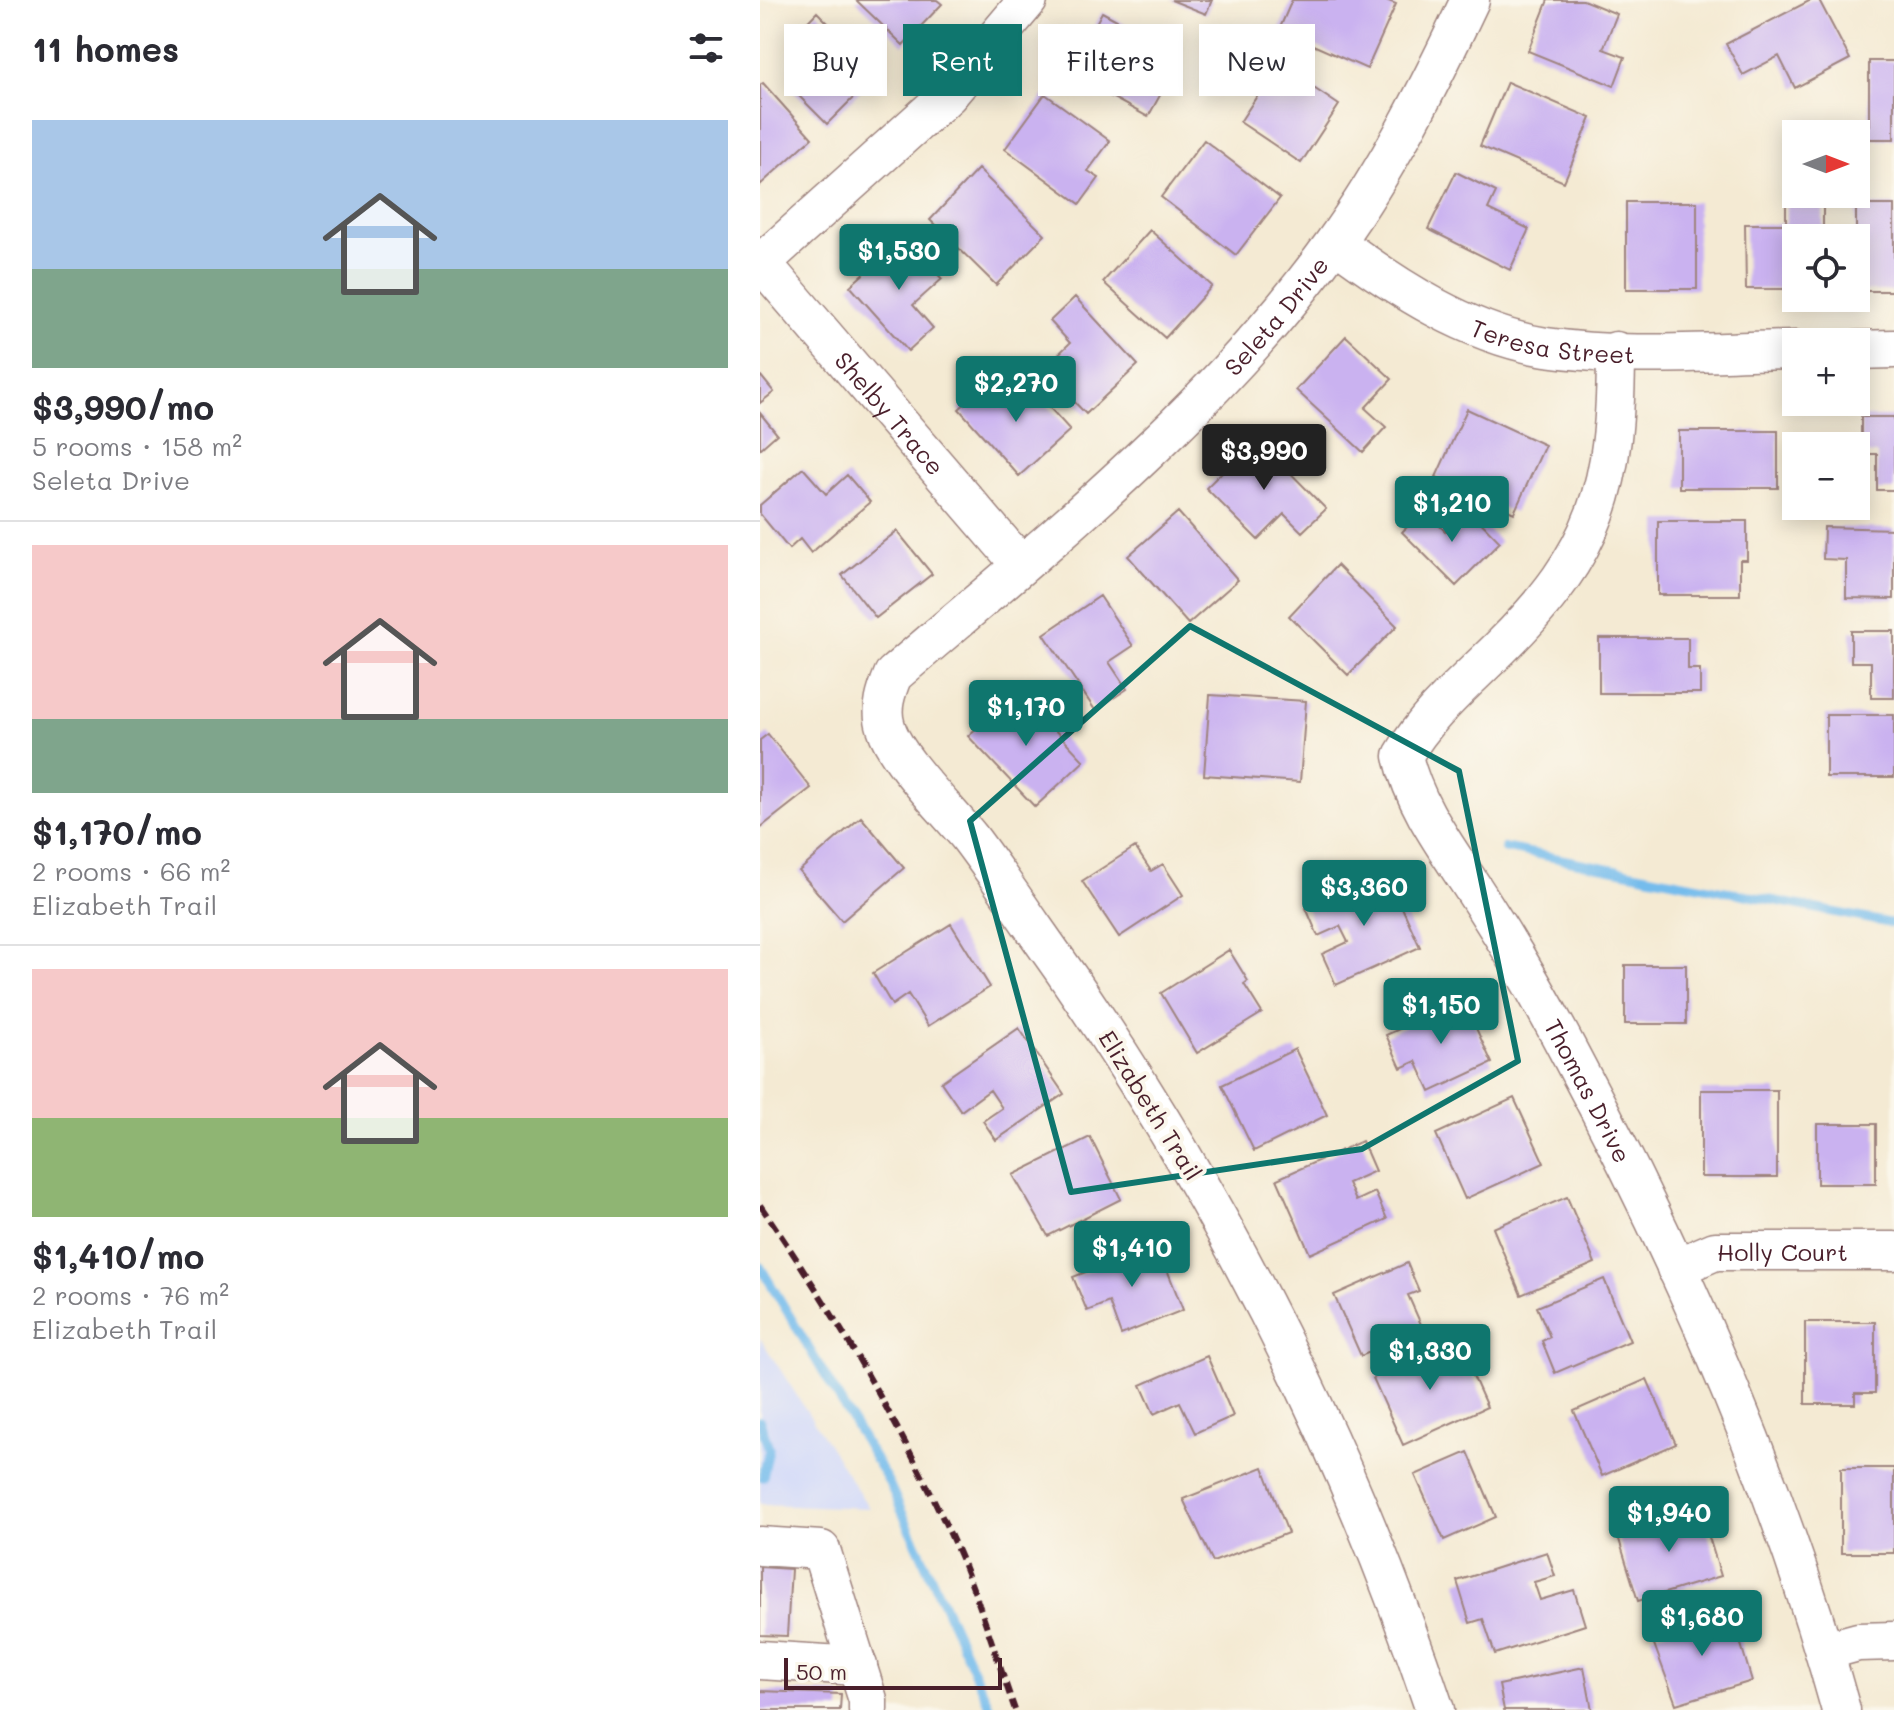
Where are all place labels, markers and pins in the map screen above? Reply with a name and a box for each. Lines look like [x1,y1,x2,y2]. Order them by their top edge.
pin: $1,530 [834,224,964,292]
pin: $2,270 [951,356,1081,424]
pin: $3,990 [1199,424,1329,492]
pin: $1,210 [1387,476,1517,544]
pin: $1,170 [961,680,1091,748]
pin: $3,360 [1299,860,1429,928]
pin: $1,150 [1376,978,1506,1046]
pin: $1,410 [1067,1221,1197,1289]
pin: $1,330 [1365,1324,1495,1392]
pin: $1,940 [1604,1486,1734,1554]
pin: $1,680 [1637,1590,1767,1658]

